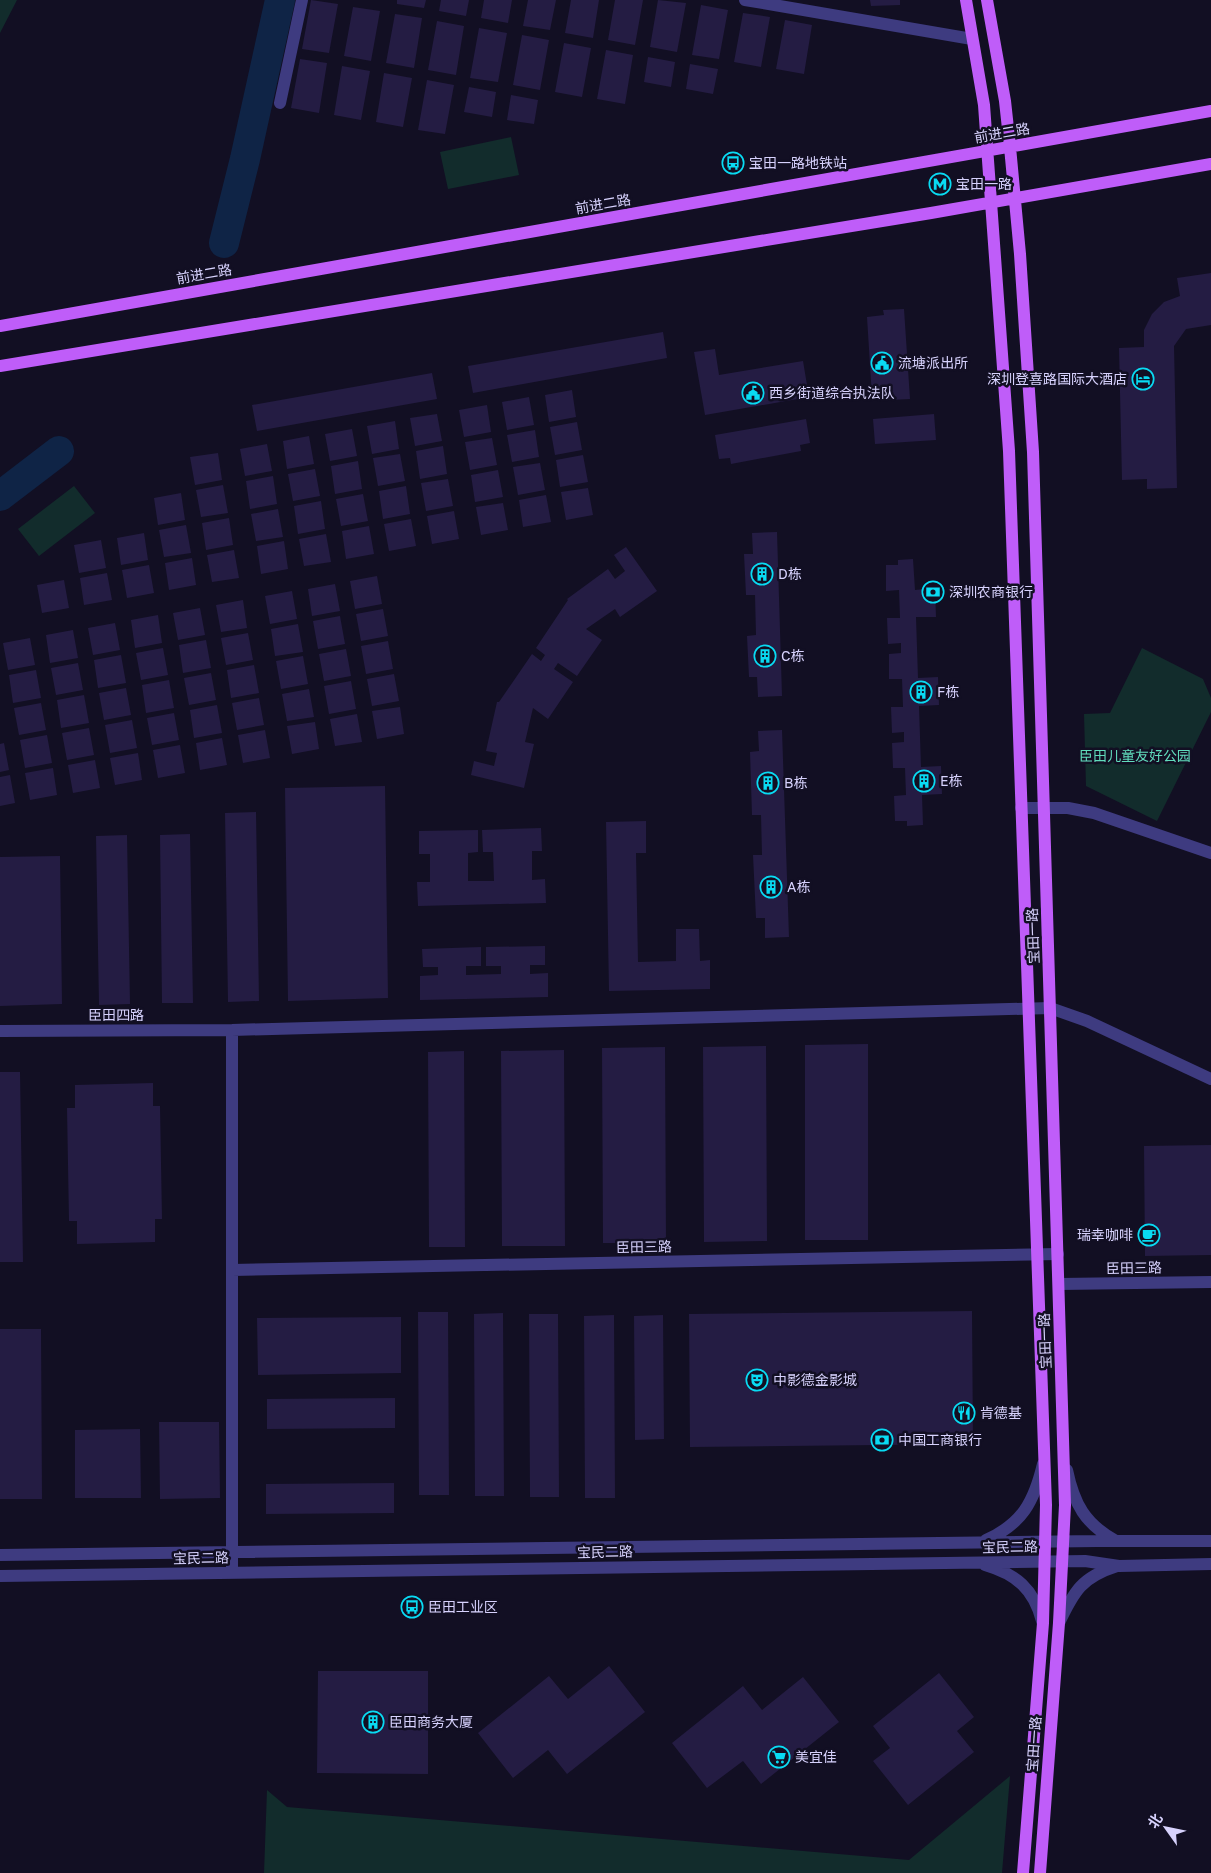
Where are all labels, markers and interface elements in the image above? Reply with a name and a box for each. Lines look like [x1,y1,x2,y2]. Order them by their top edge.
street label: 前进二路 [973,119,1031,146]
bus stop icon: 宝田一路地铁站 [721,151,745,175]
place label: 宝田一路地铁站 [749,154,847,171]
metro station icon: 宝田一路 [928,172,952,196]
place label: 宝田一路 [956,175,1012,192]
street label: 前进二路 [574,190,632,217]
street label: 前进二路 [175,260,233,287]
public building icon: 流塘派出所 [870,351,894,375]
place label: 流塘派出所 [898,354,968,371]
hotel icon: 深圳登喜路国际大酒店 [1131,367,1155,391]
place label: 深圳登喜路国际大酒店 [987,370,1127,387]
public building icon: 西乡街道综合执法队 [741,381,765,405]
place label: 西乡街道综合执法队 [769,384,895,401]
building icon: D栋 [750,562,774,586]
place label: D栋 [778,565,802,582]
bank icon: 深圳农商银行 [921,580,945,604]
place label: 深圳农商银行 [949,583,1033,600]
building icon: C栋 [753,644,777,668]
place label: C栋 [781,647,805,664]
building icon: F栋 [909,680,933,704]
place label: F栋 [937,683,959,700]
park label: 臣田儿童友好公园 [1079,747,1191,764]
building icon: E栋 [912,769,936,793]
building icon: B栋 [756,771,780,795]
place label: E栋 [940,772,963,789]
place label: B栋 [784,774,807,791]
building icon: A栋 [759,875,783,899]
place label: A栋 [787,878,810,895]
street label: 宝田一路 [1023,908,1042,964]
street label: 臣田四路 [88,1006,144,1023]
cafe icon: 瑞幸咖啡 [1137,1223,1161,1247]
place label: 瑞幸咖啡 [1077,1226,1133,1243]
street label: 臣田三路 [616,1238,672,1255]
street label: 臣田三路 [1106,1259,1162,1276]
street label: 宝田一路 [1035,1313,1054,1369]
theatre icon: 中影德金影城 [745,1368,769,1392]
place label: 中影德金影城 [773,1371,857,1388]
restaurant icon: 肯德基 [952,1401,976,1425]
place label: 肯德基 [980,1404,1022,1421]
bank icon: 中国工商银行 [870,1428,894,1452]
place label: 中国工商银行 [898,1431,982,1448]
street label: 宝民二路 [982,1538,1038,1555]
street label: 宝民二路 [577,1543,633,1560]
street label: 宝民二路 [173,1549,229,1566]
bus stop icon: 臣田工业区 [400,1595,424,1619]
place label: 臣田工业区 [428,1598,498,1615]
building icon: 臣田商务大厦 [361,1710,385,1734]
place label: 臣田商务大厦 [389,1713,473,1730]
street label: 宝田一路 [1023,1715,1044,1772]
supermarket icon: 美宜佳 [767,1745,791,1769]
place label: 美宜佳 [795,1748,837,1765]
north arrow [1141,1803,1191,1853]
text: 北 [1144,1810,1166,1831]

